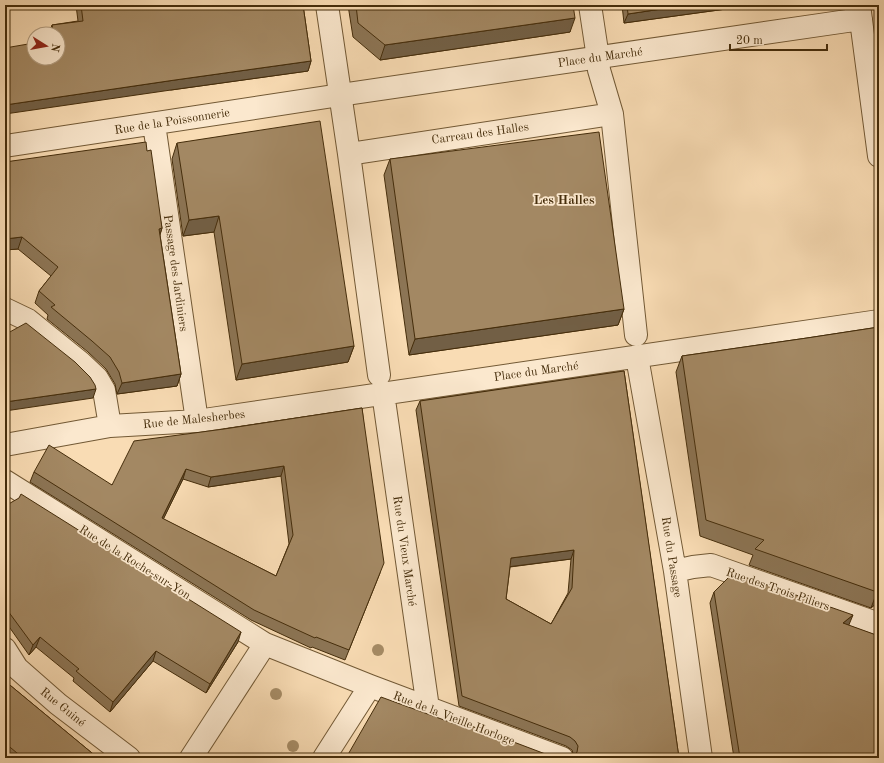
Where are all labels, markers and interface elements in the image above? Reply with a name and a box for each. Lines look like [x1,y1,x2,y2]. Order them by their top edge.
north arrow [26,26,66,66]
scale bar [730,26,827,52]
text: 20 m [736,35,763,47]
text: N [48,42,61,53]
street label: Place du Marché [557,46,644,70]
street label: Rue de la Poissonnerie [114,107,231,137]
street label: Carreau des Halles [431,121,529,147]
district label: Les Halles [533,194,595,207]
street label: Passage des Jardiniers [161,214,189,332]
street label: Place du Marché [493,360,580,384]
street label: Rue de Malesherbes [142,409,246,431]
street label: Rue du Vieux Marché [390,495,418,608]
street label: Rue du Passage [659,516,683,599]
street label: Rue de la Roche-sur-Yon [77,524,193,602]
street label: Rue des Trois Piliers [724,567,831,613]
street label: Rue Guiné [38,686,88,730]
street label: Rue de la Vieille Horloge [391,690,517,748]

